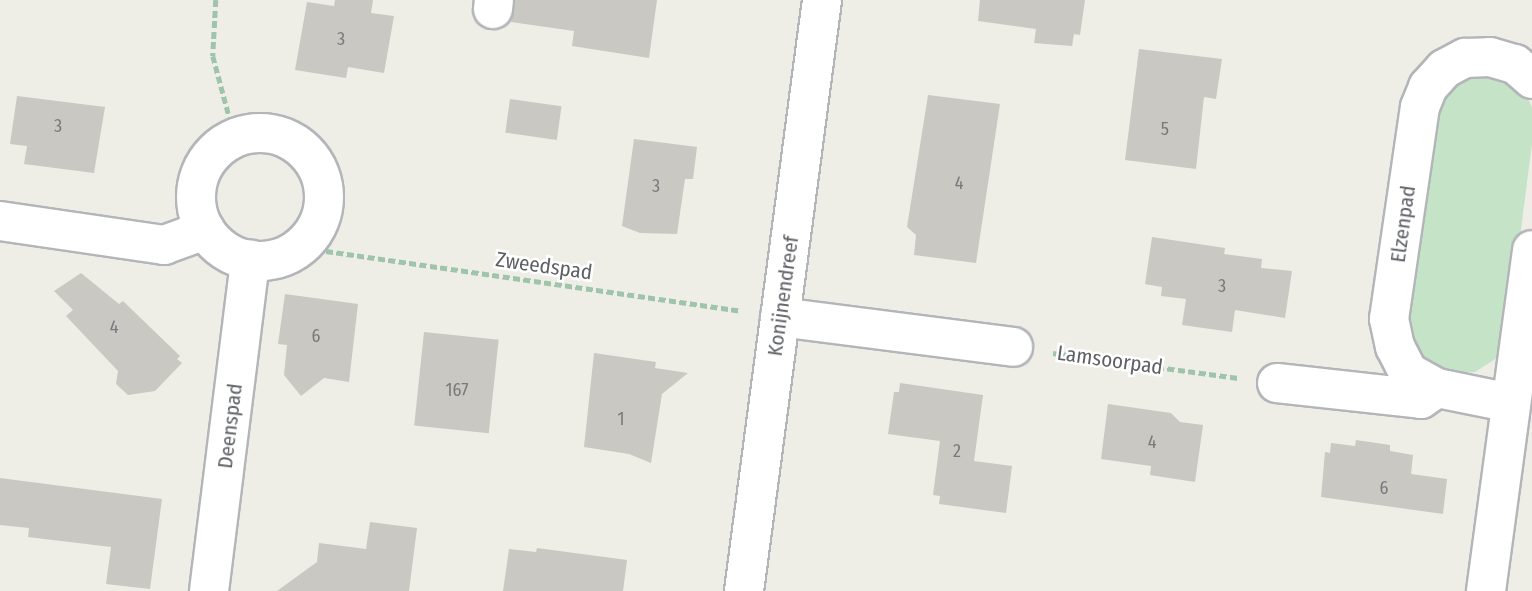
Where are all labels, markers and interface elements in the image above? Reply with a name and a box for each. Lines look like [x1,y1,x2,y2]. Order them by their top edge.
house number: 3 [337,28,345,50]
house number: 3 [54,115,62,137]
house number: 5 [1161,118,1169,140]
house number: 4 [955,172,963,194]
house number: 3 [652,175,660,197]
street label: Elzenpad [1385,184,1421,264]
street label: Konijnendreef [762,234,804,358]
street label: Zweedspad [494,247,594,285]
house number: 3 [1218,275,1226,297]
house number: 4 [110,316,118,338]
house number: 6 [312,325,320,347]
street label: Lamsoorpad [1056,340,1164,380]
house number: 167 [446,379,468,401]
street label: Deenspad [212,382,248,470]
house number: 1 [617,408,625,430]
house number: 4 [1148,431,1156,453]
house number: 2 [953,440,961,462]
house number: 6 [1380,477,1388,499]

